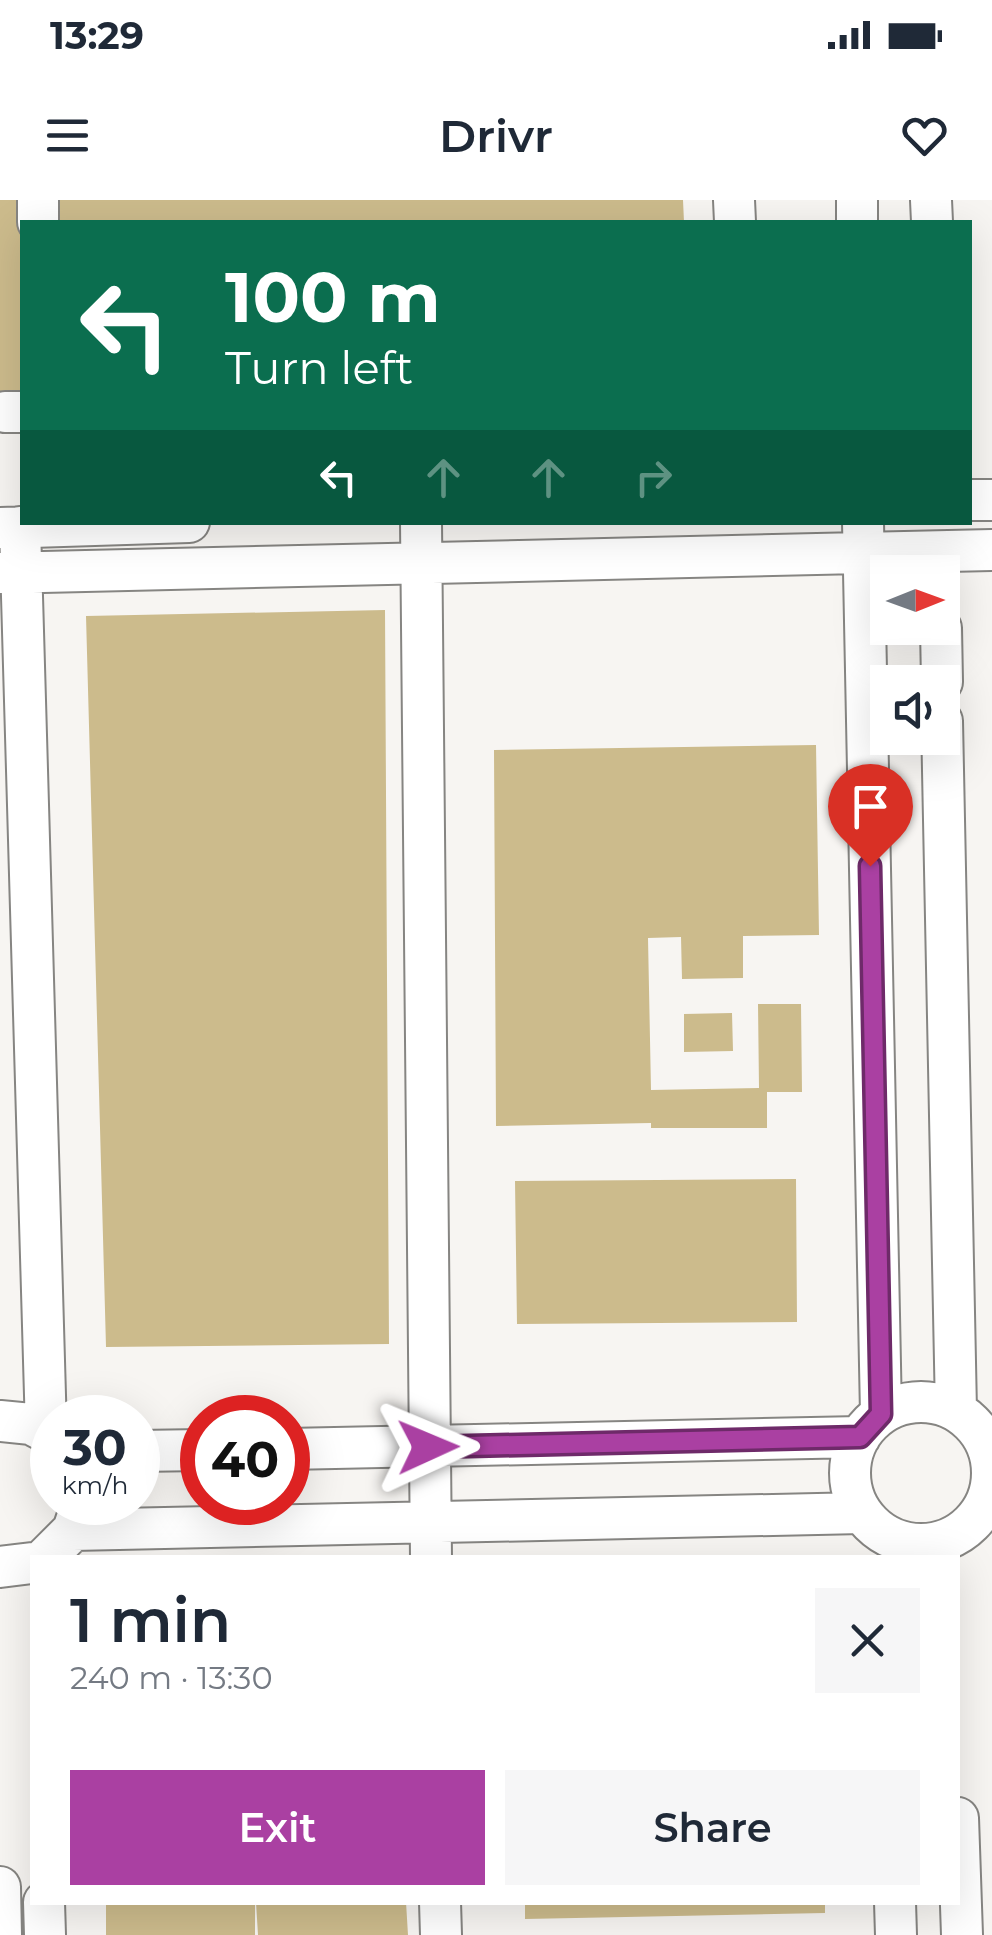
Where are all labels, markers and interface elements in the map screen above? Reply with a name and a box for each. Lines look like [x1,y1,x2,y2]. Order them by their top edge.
text: 13:29 [50,12,144,59]
icon: menu [40,108,95,163]
text: Drivr [439,108,553,163]
icon: heart [897,108,952,163]
text: 100 m [225,254,441,340]
icon: left [60,260,190,390]
text: Turn left [225,340,413,395]
icon: left [311,450,366,505]
icon: ahead [416,450,471,505]
icon: ahead [521,450,576,505]
icon: right [626,450,681,505]
north arrow [870,555,960,645]
map controls [870,555,960,755]
button: sound [870,665,960,755]
pin [828,764,913,867]
icon: arrive [843,779,898,834]
speed limit sign: 40 [180,1395,310,1525]
position arrow [376,1395,480,1499]
text: 30 [63,1417,127,1478]
text: km/h [62,1470,128,1500]
text: 1 min [70,1584,231,1657]
button: close [815,1588,920,1693]
text: 240 m · 13:30 [70,1658,273,1697]
button: Exit [70,1770,485,1885]
button: Share [505,1770,920,1885]

